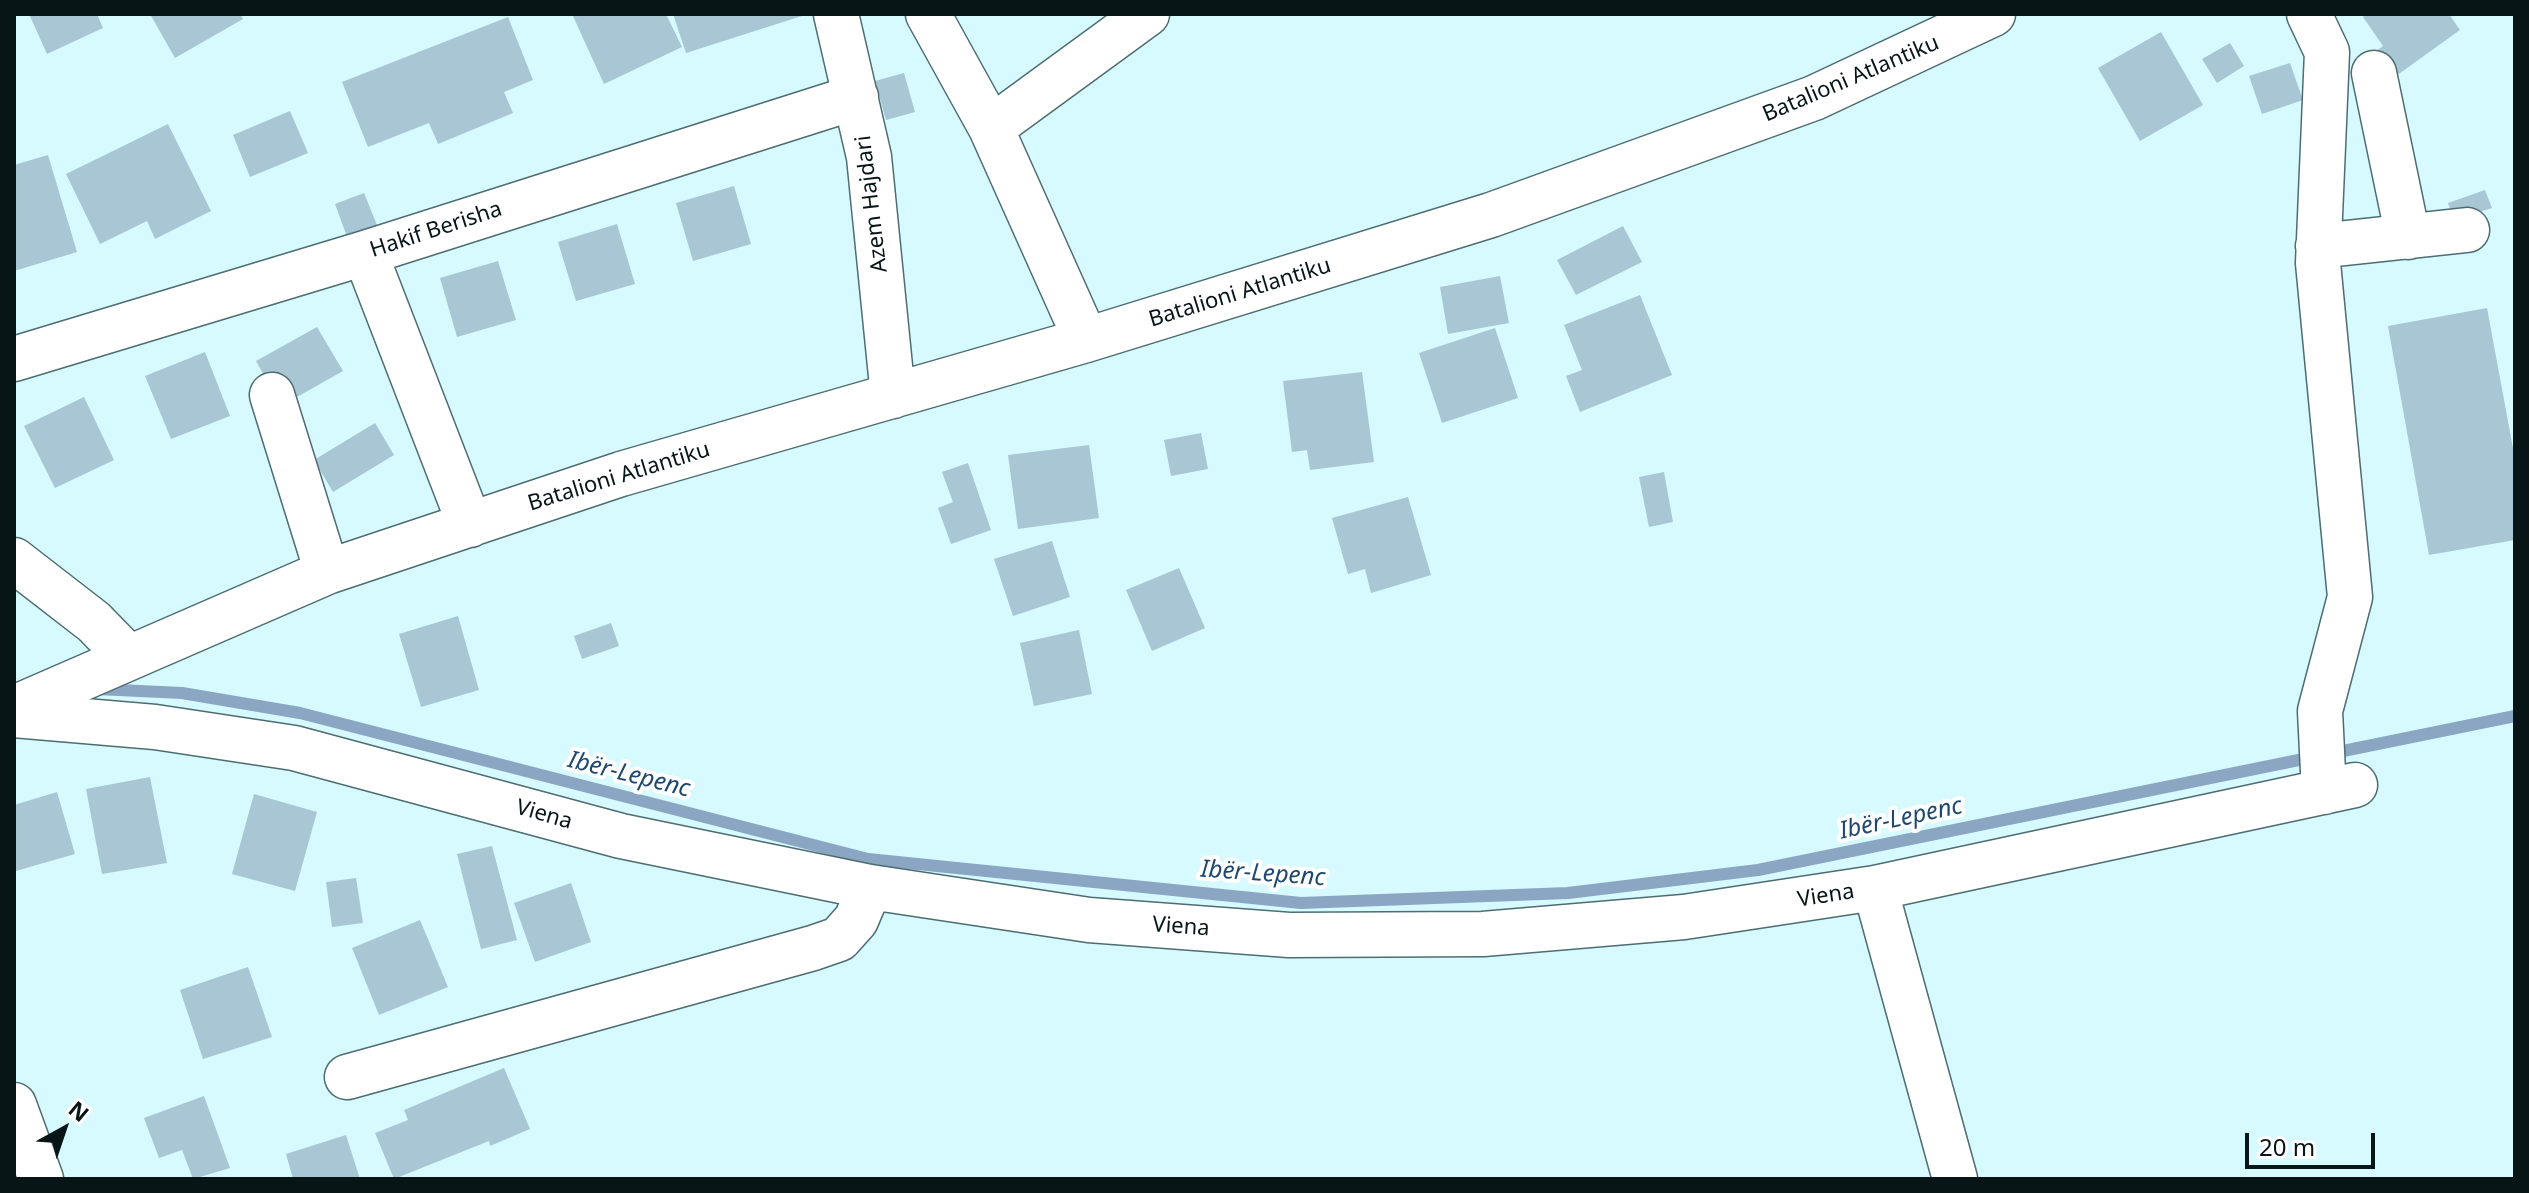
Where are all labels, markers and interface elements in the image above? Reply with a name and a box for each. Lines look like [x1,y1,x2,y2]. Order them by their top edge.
street label: Batalioni Atlantiku [1759,30,1943,128]
street label: Azem Hajdari [850,134,894,274]
street label: Hakif Berisha [367,196,505,264]
street label: Batalioni Atlantiku [1146,253,1334,333]
street label: Batalioni Atlantiku [525,437,713,517]
water label: Ibër-Lepenc [565,746,693,804]
water label: Ibër-Lepenc [1837,792,1965,846]
street label: Viena [513,794,575,836]
water label: Ibër-Lepenc [1200,855,1326,893]
street label: Viena [1796,878,1856,914]
street label: Viena [1152,912,1210,942]
north arrow [24,1089,104,1169]
text: N [63,1093,96,1128]
scale bar [2249,1117,2379,1167]
text: 20 m [2259,1130,2315,1163]

